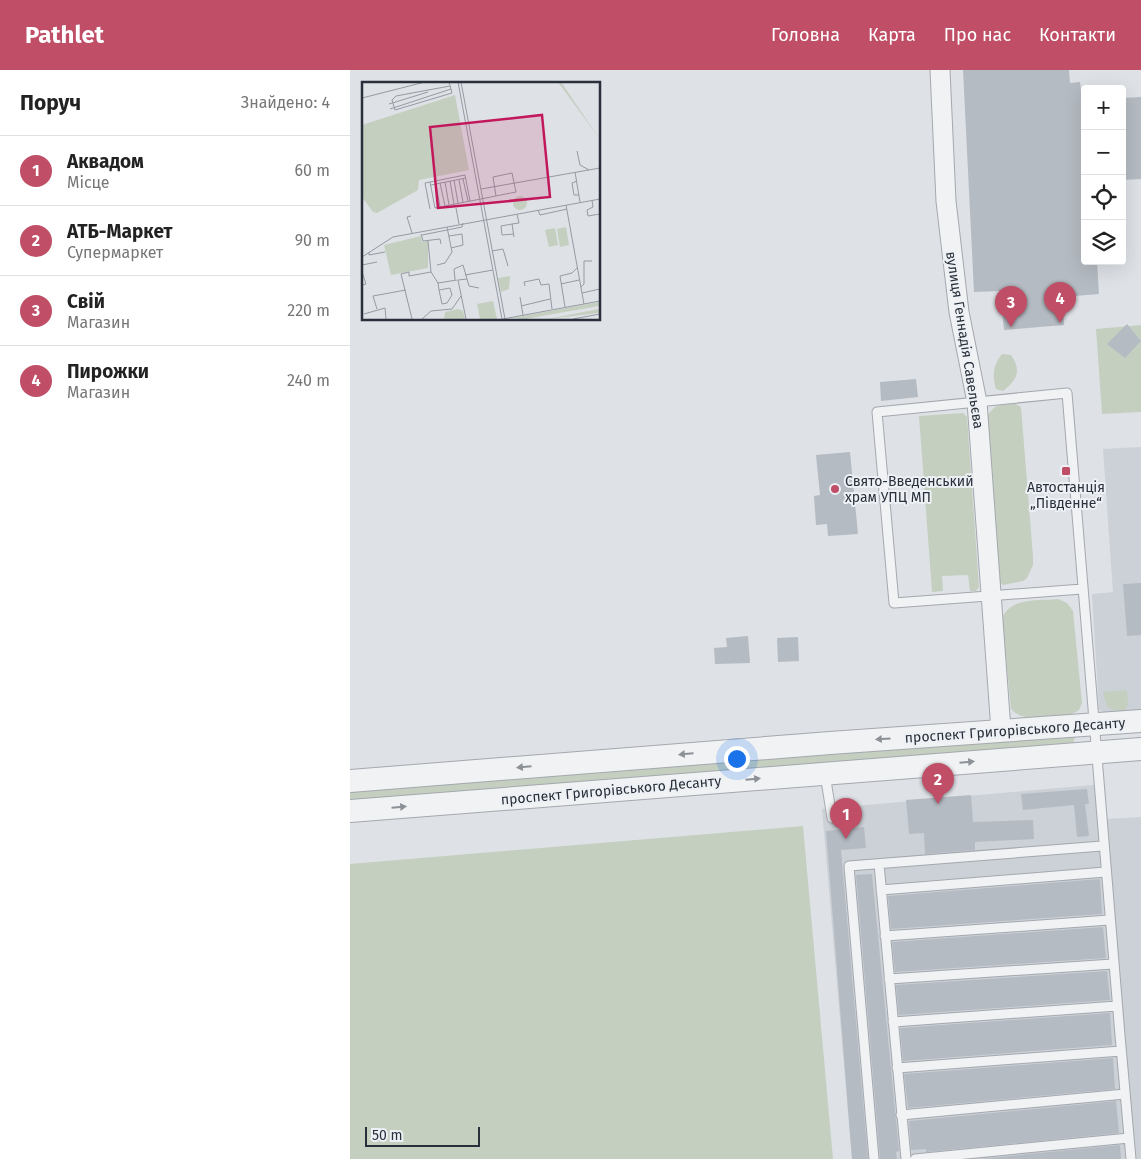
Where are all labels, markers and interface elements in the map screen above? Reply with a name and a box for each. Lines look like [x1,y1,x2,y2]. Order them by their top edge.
text: Pathlet [25,21,104,49]
text: Головна [771,24,840,46]
text: Карта [868,24,916,46]
text: Про нас [944,24,1011,46]
text: Контакти [1039,24,1116,46]
inset map [362,82,600,320]
map controls [1081,85,1126,265]
button: + [1081,85,1126,130]
text: Поруч [20,90,81,116]
text: Знайдено: 4 [241,93,330,112]
button: − [1081,130,1126,175]
text: Аквадом [67,150,144,173]
text: 1 [32,161,40,180]
text: 60 m [295,161,330,180]
text: Місце [67,173,110,192]
button: locate [1081,175,1126,220]
text: АТБ-Маркет [67,220,172,243]
button: layers [1081,220,1126,265]
text: 2 [32,231,40,250]
text: 90 m [295,231,330,250]
text: Супермаркет [67,243,163,262]
street label: вулиця Геннадія Савельєва [942,250,987,430]
pin: 4 [1044,282,1076,323]
pin: 3 [995,286,1027,327]
text: Свій [67,290,105,313]
text: 3 [32,301,40,320]
text: 220 m [287,301,330,320]
text: Магазин [67,313,130,332]
text: Пирожки [67,360,149,383]
text: 4 [31,371,41,390]
text: 240 m [287,371,330,390]
text: Магазин [67,383,130,402]
marker: Автостанція „Південне“ [1060,465,1072,477]
place label: Свято-Введенський храм УПЦ МП [845,473,974,506]
place label: Автостанція „Південне“ [1027,479,1105,512]
marker: Свято-Введенський храм УПЦ МП [829,483,841,495]
street label: проспект Григорівського Десанту [904,714,1126,747]
one-way arrow [875,735,891,743]
your location [724,746,750,772]
one-way arrow [678,751,694,759]
one-way arrow [959,758,975,766]
pin: 2 [922,763,954,804]
one-way arrow [516,764,532,772]
street label: проспект Григорівського Десанту [500,772,722,809]
one-way arrow [745,775,761,783]
pin: 1 [830,798,862,839]
one-way arrow [391,803,407,811]
scale bar [365,1124,480,1147]
text: 50 m [372,1127,403,1144]

